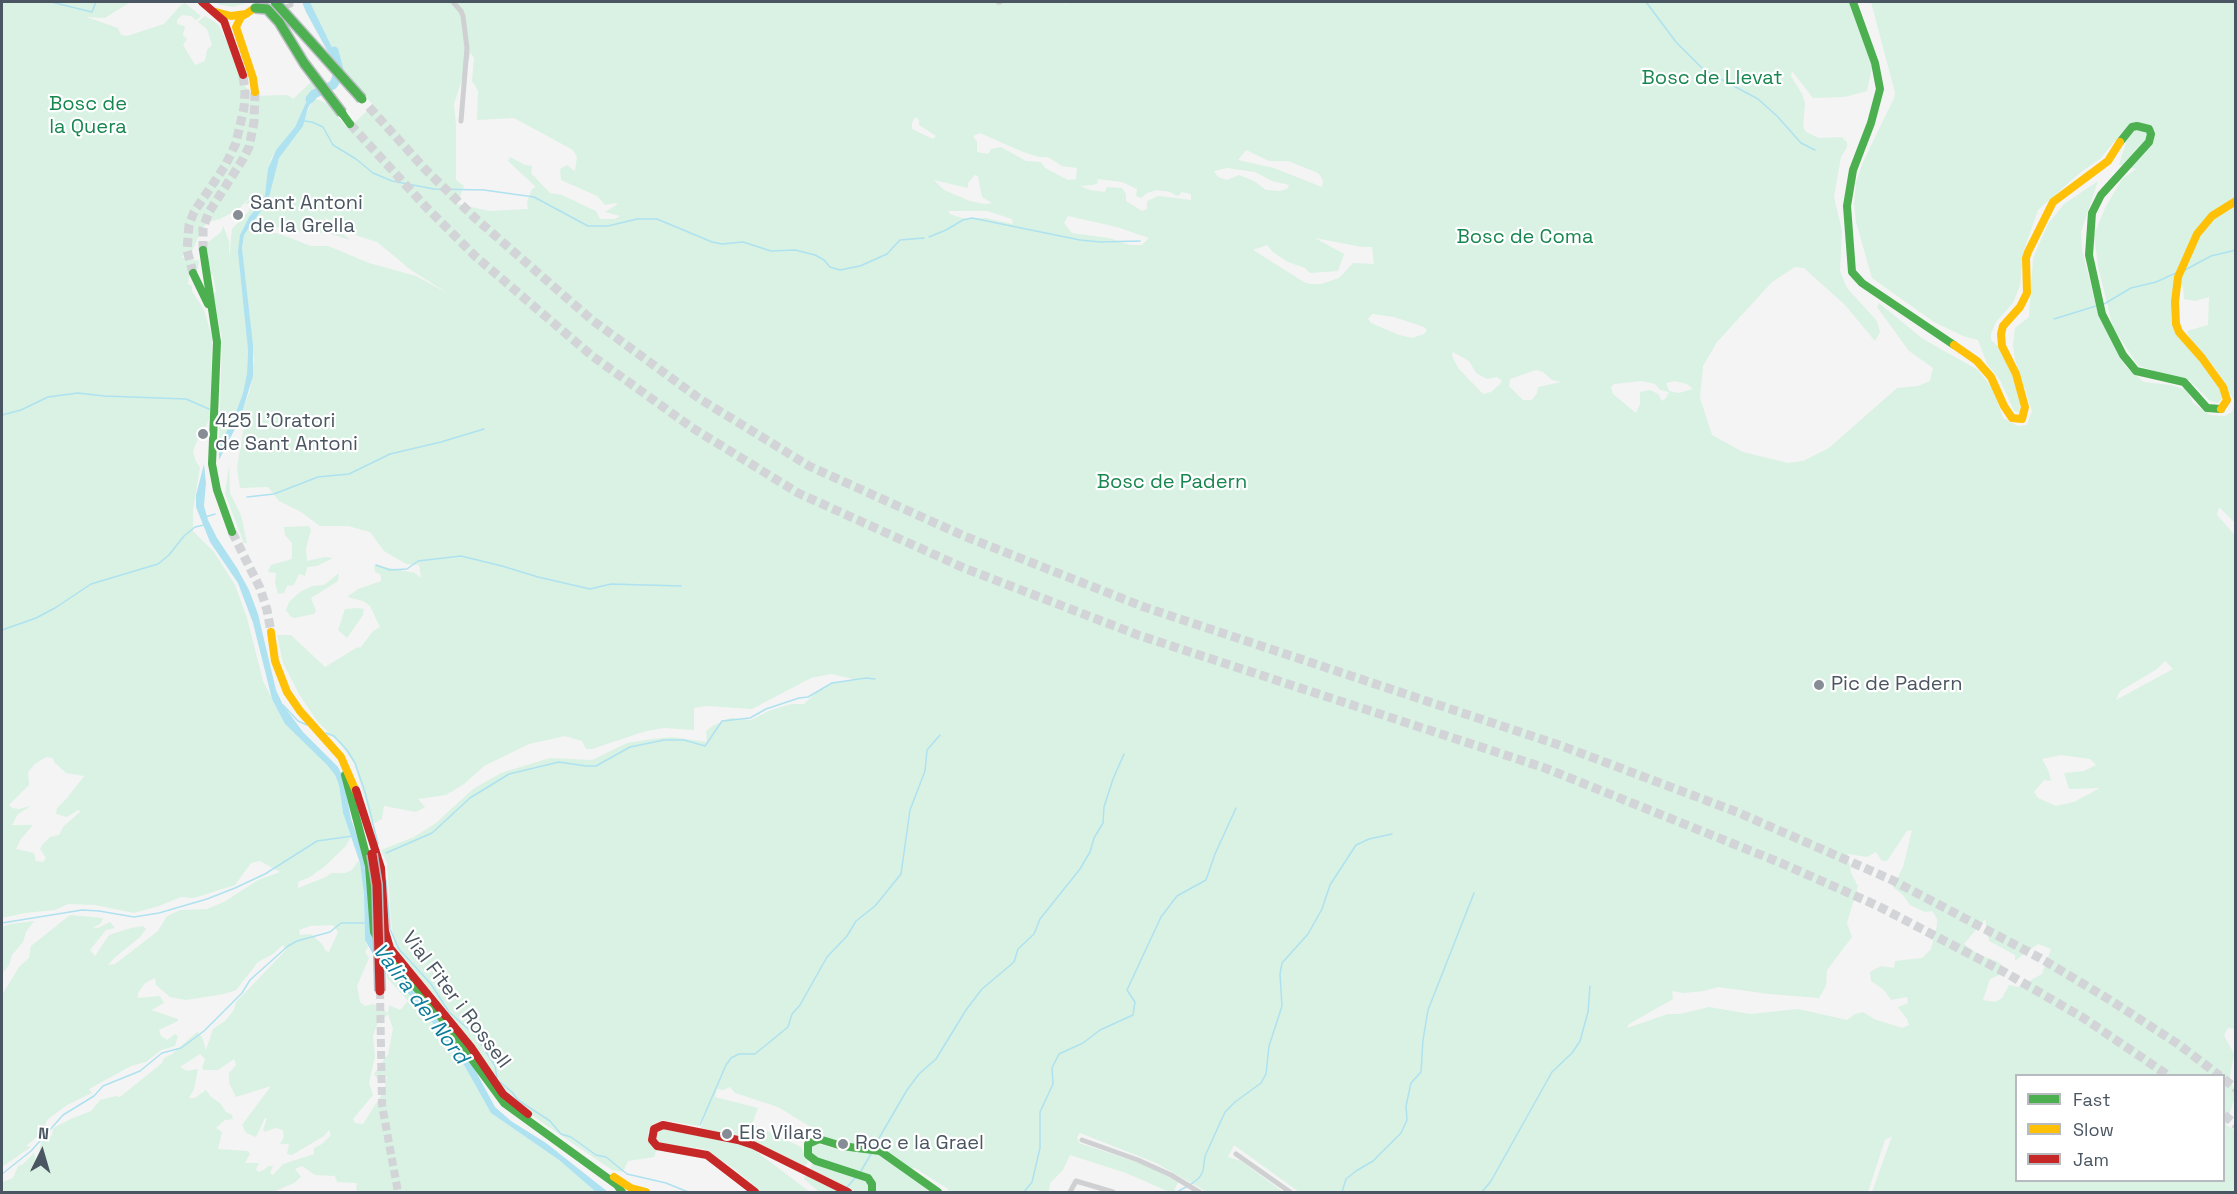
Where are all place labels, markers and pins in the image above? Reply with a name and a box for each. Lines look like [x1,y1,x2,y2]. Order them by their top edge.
place label: Sant Antoni de la Grella [250,192,363,239]
marker: Sant Antoni de la Grella [231,208,245,222]
place label: 425 L'Oratori de Sant Antoni [215,410,358,457]
marker: 425 L'Oratori de Sant Antoni [196,427,210,441]
place label: Pic de Padern [1831,673,1962,697]
marker: Pic de Padern [1812,678,1826,692]
place label: Els Vilars [739,1122,822,1146]
marker: Els Vilars [720,1127,734,1141]
place label: Roc e la Grael [855,1132,984,1156]
marker: Roc e la Grael [836,1137,850,1151]

